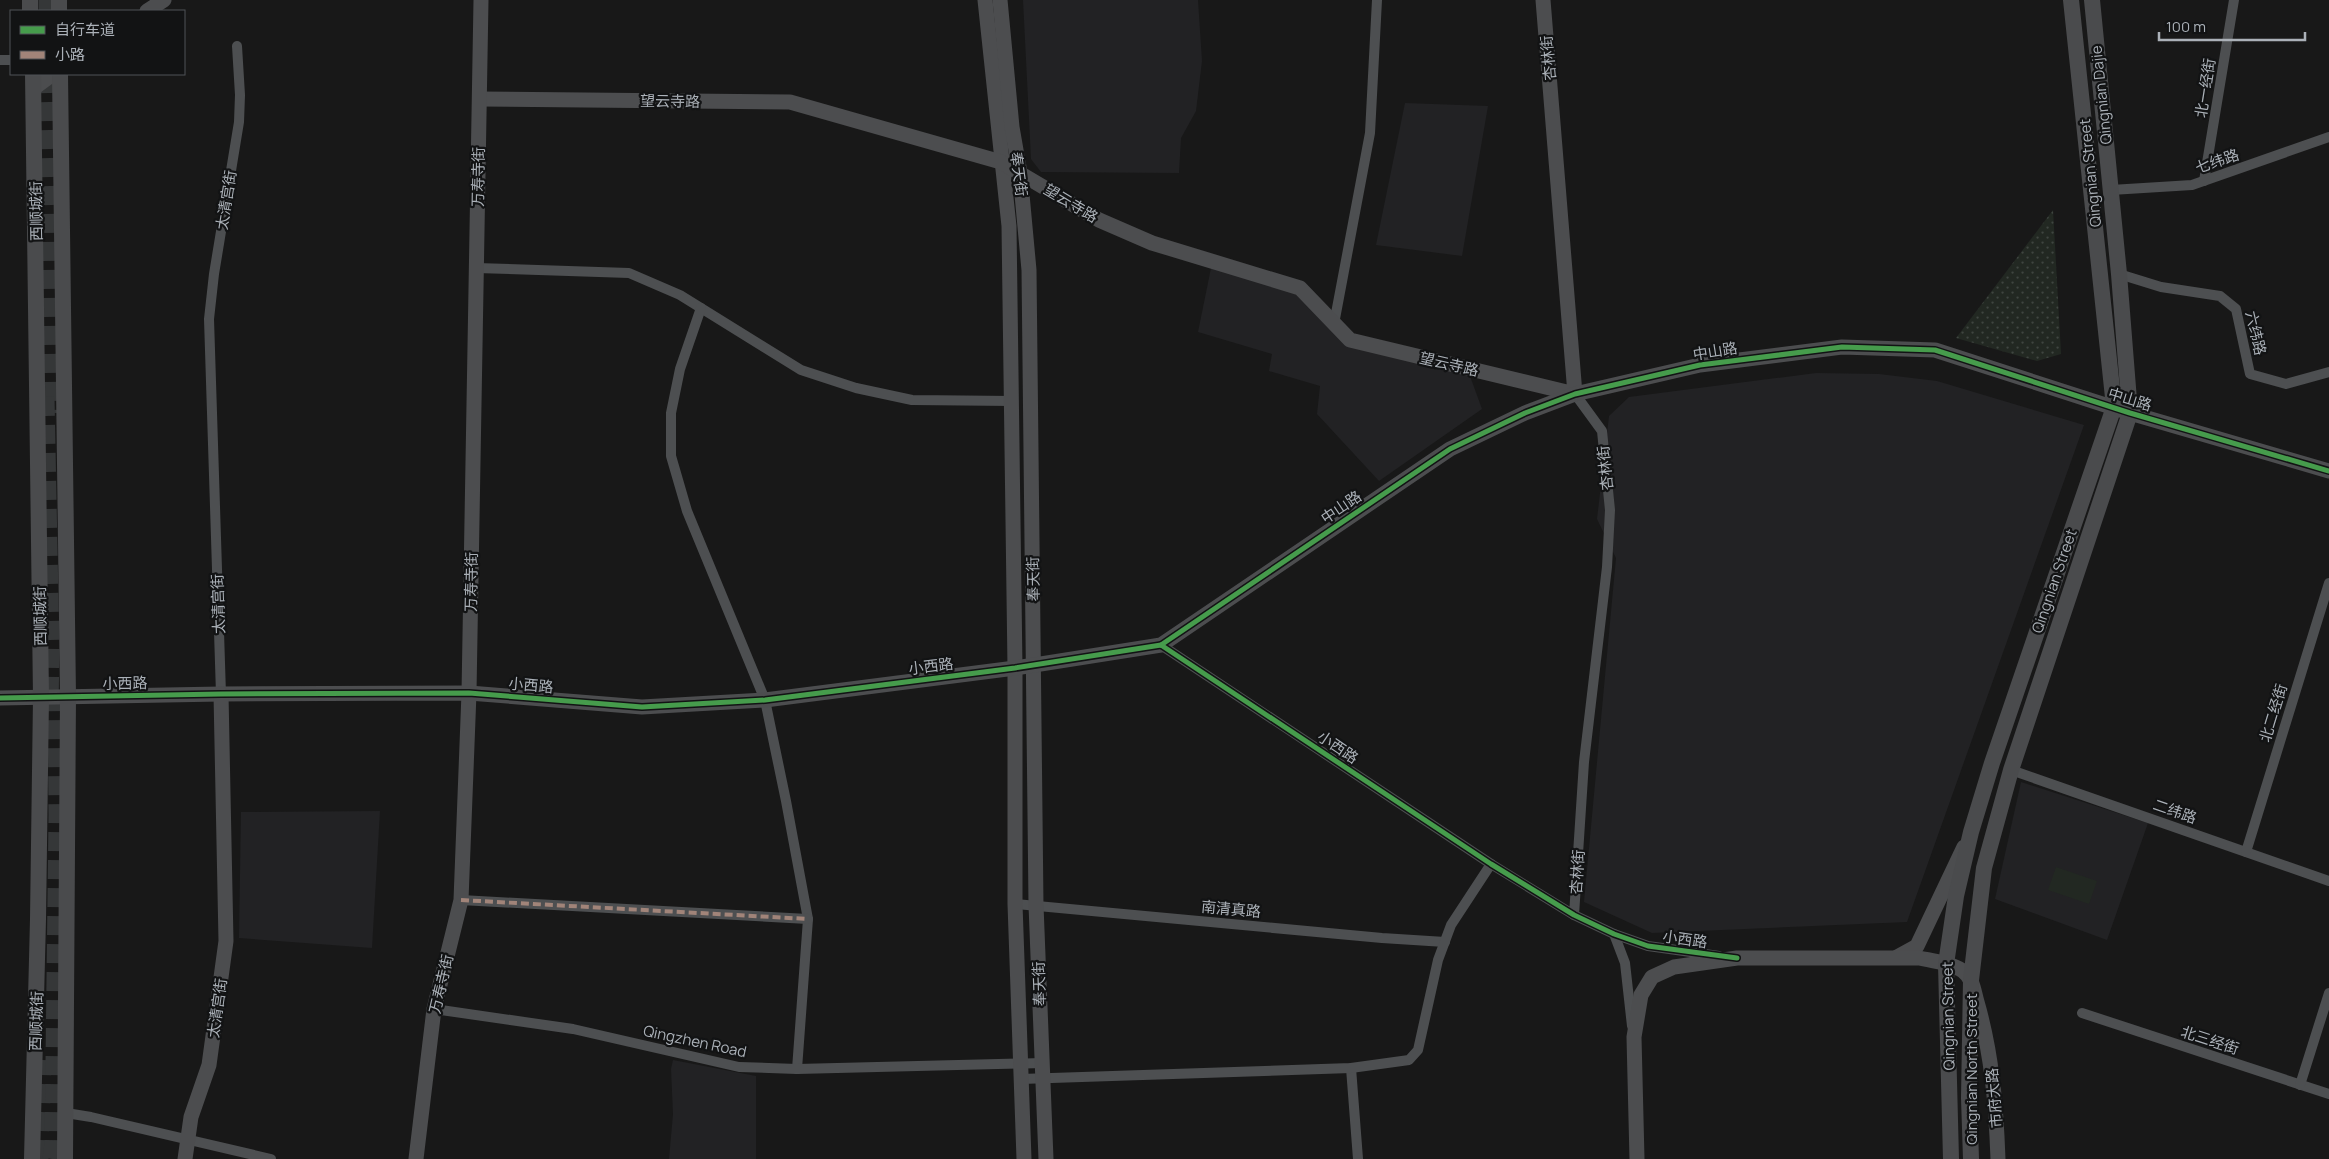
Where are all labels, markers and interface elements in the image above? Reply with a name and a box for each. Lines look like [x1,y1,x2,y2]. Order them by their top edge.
legend [10,10,185,75]
scale bar [2159,10,2305,42]
text: 100 m [2166,16,2206,37]
text: 自行车道 [55,19,115,40]
street label: 杏林街 [1536,35,1560,81]
text: 小路 [55,44,85,65]
street label: Qingnian Dajie [2085,44,2117,145]
street label: 北一经街 [2190,57,2220,119]
street label: 望云寺路 [640,90,700,112]
street label: Qingnian Street [2074,118,2106,228]
street label: 七纬路 [2192,144,2242,178]
street label: 万寿寺街 [467,147,489,207]
street label: 奉天街 [1005,150,1033,198]
street label: 太清宫街 [211,169,241,231]
street label: 望云寺路 [1040,179,1102,227]
street label: 西顺城街 [25,181,47,241]
street label: 六纬路 [2241,309,2271,357]
street label: 中山路 [1691,337,1739,365]
street label: 望云寺路 [1417,347,1481,381]
street label: 中山路 [2105,382,2155,416]
street label: 杏林街 [1592,445,1618,491]
street label: 中山路 [1316,486,1366,528]
street label: Qingnian Street [2026,526,2082,636]
street label: 万寿寺街 [460,552,482,612]
street label: 奉天街 [1022,556,1044,602]
street label: 太清宫街 [206,574,230,634]
street label: 西顺城街 [29,586,51,646]
street label: 小西路 [907,653,955,679]
street label: 小西路 [102,672,148,694]
street label: 小西路 [508,673,554,697]
street label: 北二经街 [2254,681,2292,745]
street label: 小西路 [1313,726,1363,768]
street label: 二纬路 [2150,794,2200,828]
street label: 杏林街 [1565,849,1589,895]
street label: 南清真路 [1200,896,1262,922]
street label: 小西路 [1661,925,1709,953]
street label: 万寿寺街 [424,952,458,1016]
street label: 奉天街 [1028,961,1050,1007]
street label: Qingnian Street [1937,961,1959,1071]
street label: 太清宫街 [202,977,232,1039]
street label: 西顺城街 [24,991,48,1051]
street label: Qingnian North Street [1961,993,1982,1145]
street label: Qingzhen Road [641,1020,749,1062]
street label: 北三经街 [2178,1021,2242,1059]
street label: 市府大路 [1981,1067,2007,1129]

